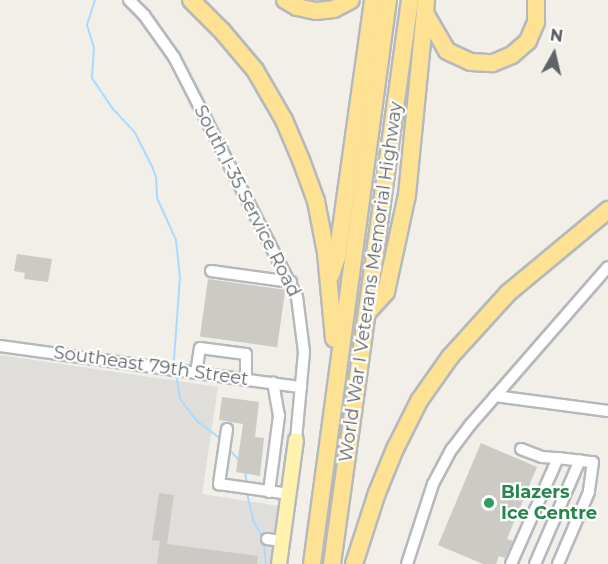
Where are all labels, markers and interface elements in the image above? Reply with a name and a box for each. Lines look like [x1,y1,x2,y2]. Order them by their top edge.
north arrow [524,24,584,84]
text: N [549,25,564,46]
street label: World War I Veterans Memorial Highway [335,100,407,464]
street label: South I-35 Service Road [189,102,305,300]
street label: Southeast 79th Street [52,342,250,390]
place label: Blazers Ice Centre [501,482,597,524]
marker: Blazers Ice Centre [482,496,496,510]

